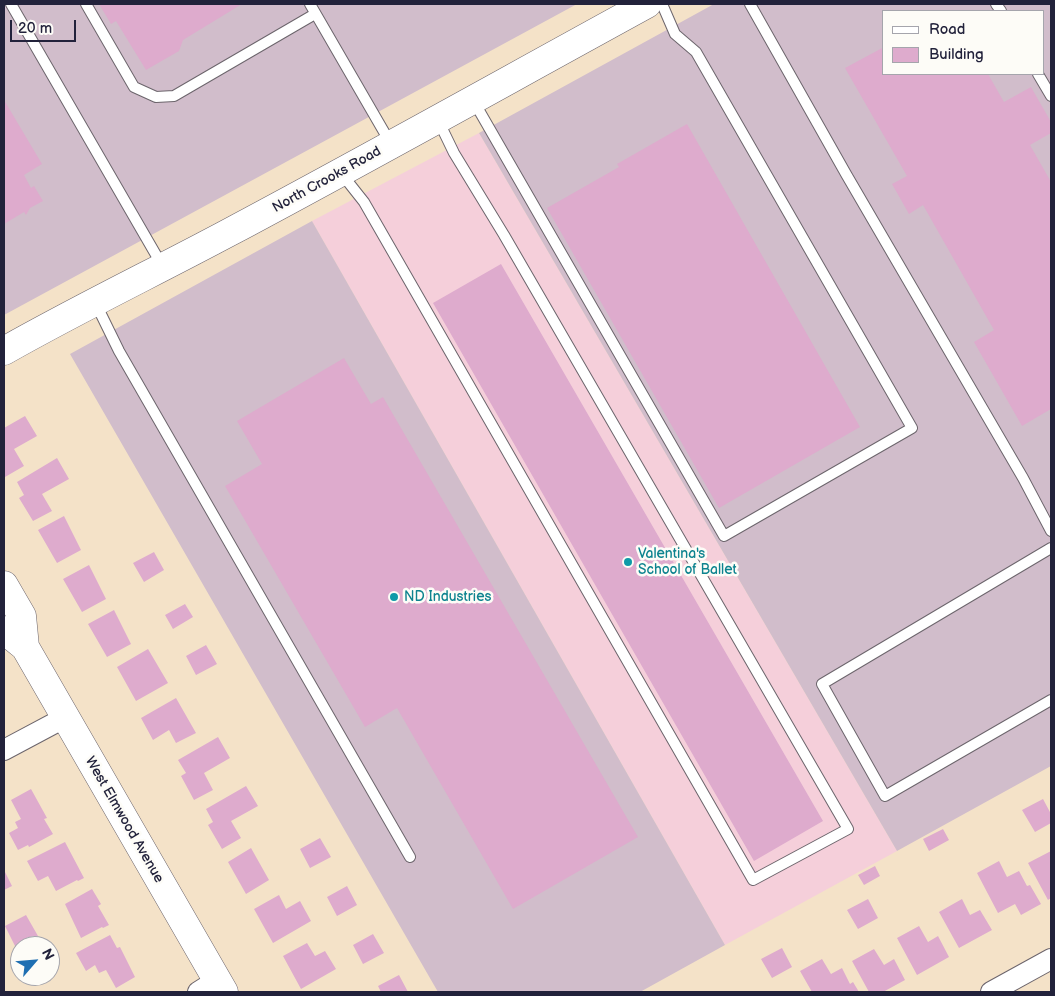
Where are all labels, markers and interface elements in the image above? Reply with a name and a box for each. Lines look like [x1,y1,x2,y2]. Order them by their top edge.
scale bar [12,10,79,42]
legend [882,10,1045,75]
text: 20 m [18,19,52,38]
text: Road [929,20,965,39]
text: Building [929,45,984,64]
street label: North Crooks Road [270,143,384,217]
place label: Valentina's School of Ballet [638,546,737,578]
marker: Valentina's School of Ballet [622,556,634,568]
place label: ND Industries [404,589,491,605]
marker: ND Industries [388,591,400,603]
street label: West Elmwood Avenue [81,754,167,886]
north arrow [10,936,60,986]
text: N [38,946,58,963]

